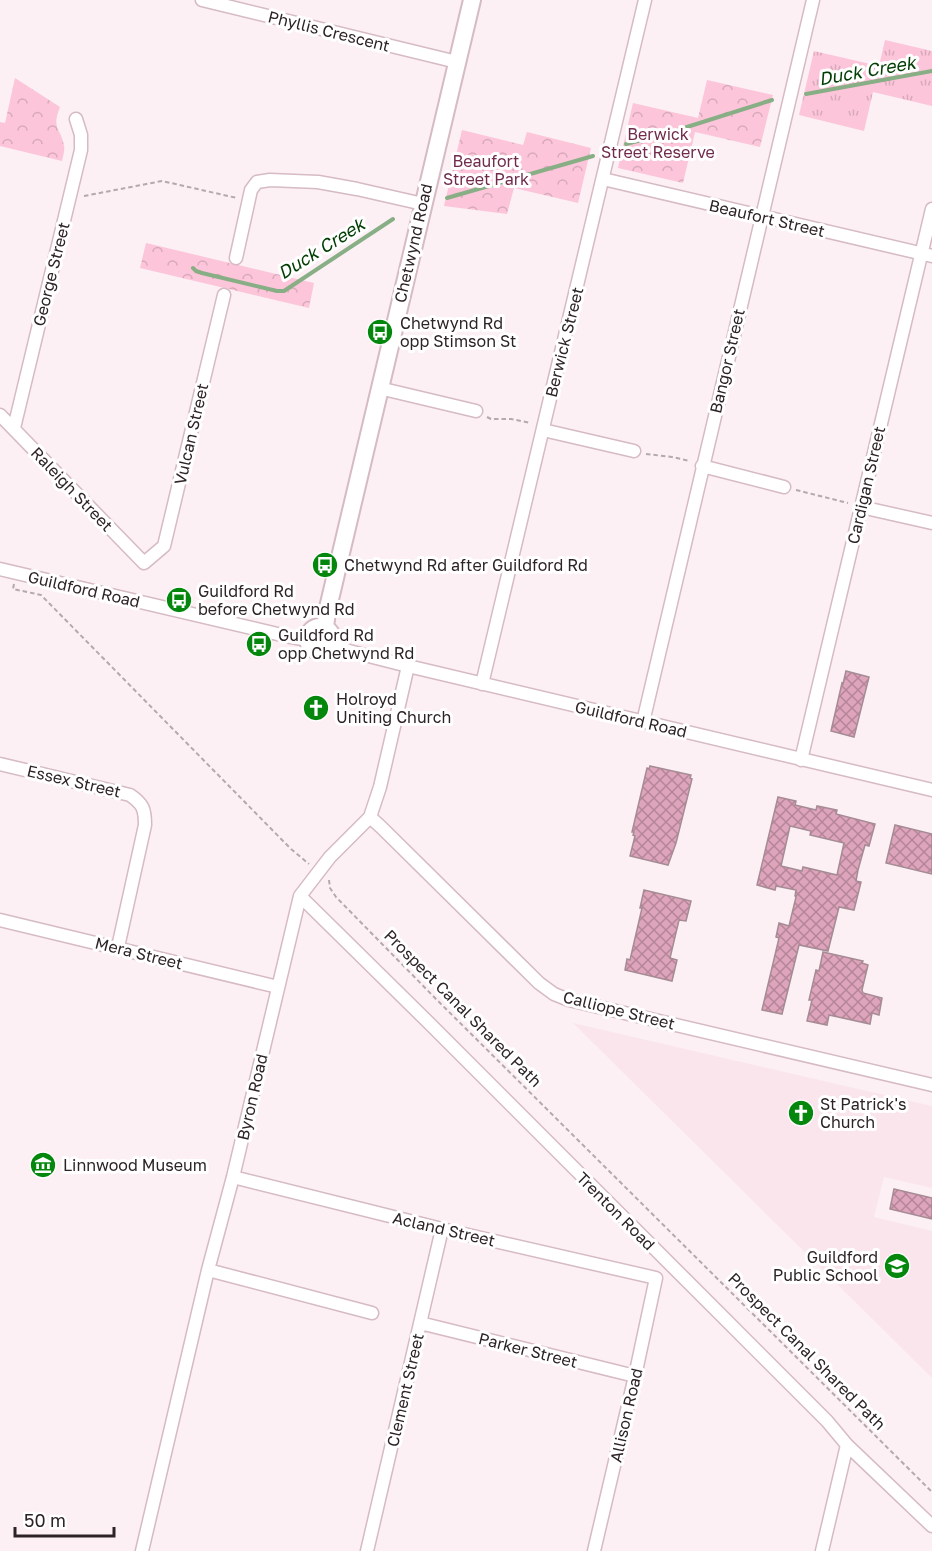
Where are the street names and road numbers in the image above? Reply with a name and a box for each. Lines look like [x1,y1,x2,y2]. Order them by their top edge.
street label: Phyllis Crescent [266,6,392,56]
street label: Chetwynd Road [390,181,436,305]
street label: Beaufort Street [707,195,827,241]
street label: George Street [28,220,74,328]
street label: Berwick Street [541,285,587,399]
street label: Bangor Street [705,307,749,415]
street label: Vulcan Street [170,381,212,487]
street label: Cardigan Street [843,424,889,546]
street label: Raleigh Street [27,443,117,535]
street label: Guildford Road [26,566,142,612]
street label: Guildford Road [573,696,689,742]
street label: Essex Street [25,760,123,802]
street label: Prospect Canal Shared Path [380,925,546,1091]
street label: Mera Street [93,932,185,974]
street label: Calliope Street [561,986,677,1034]
street label: Byron Road [232,1052,272,1142]
street label: Trenton Road [573,1168,659,1254]
street label: Acland Street [391,1208,497,1250]
street label: Prospect Canal Shared Path [724,1268,890,1434]
street label: Parker Street [476,1328,580,1372]
street label: Clement Street [382,1331,428,1449]
street label: Allison Road [605,1366,647,1464]

